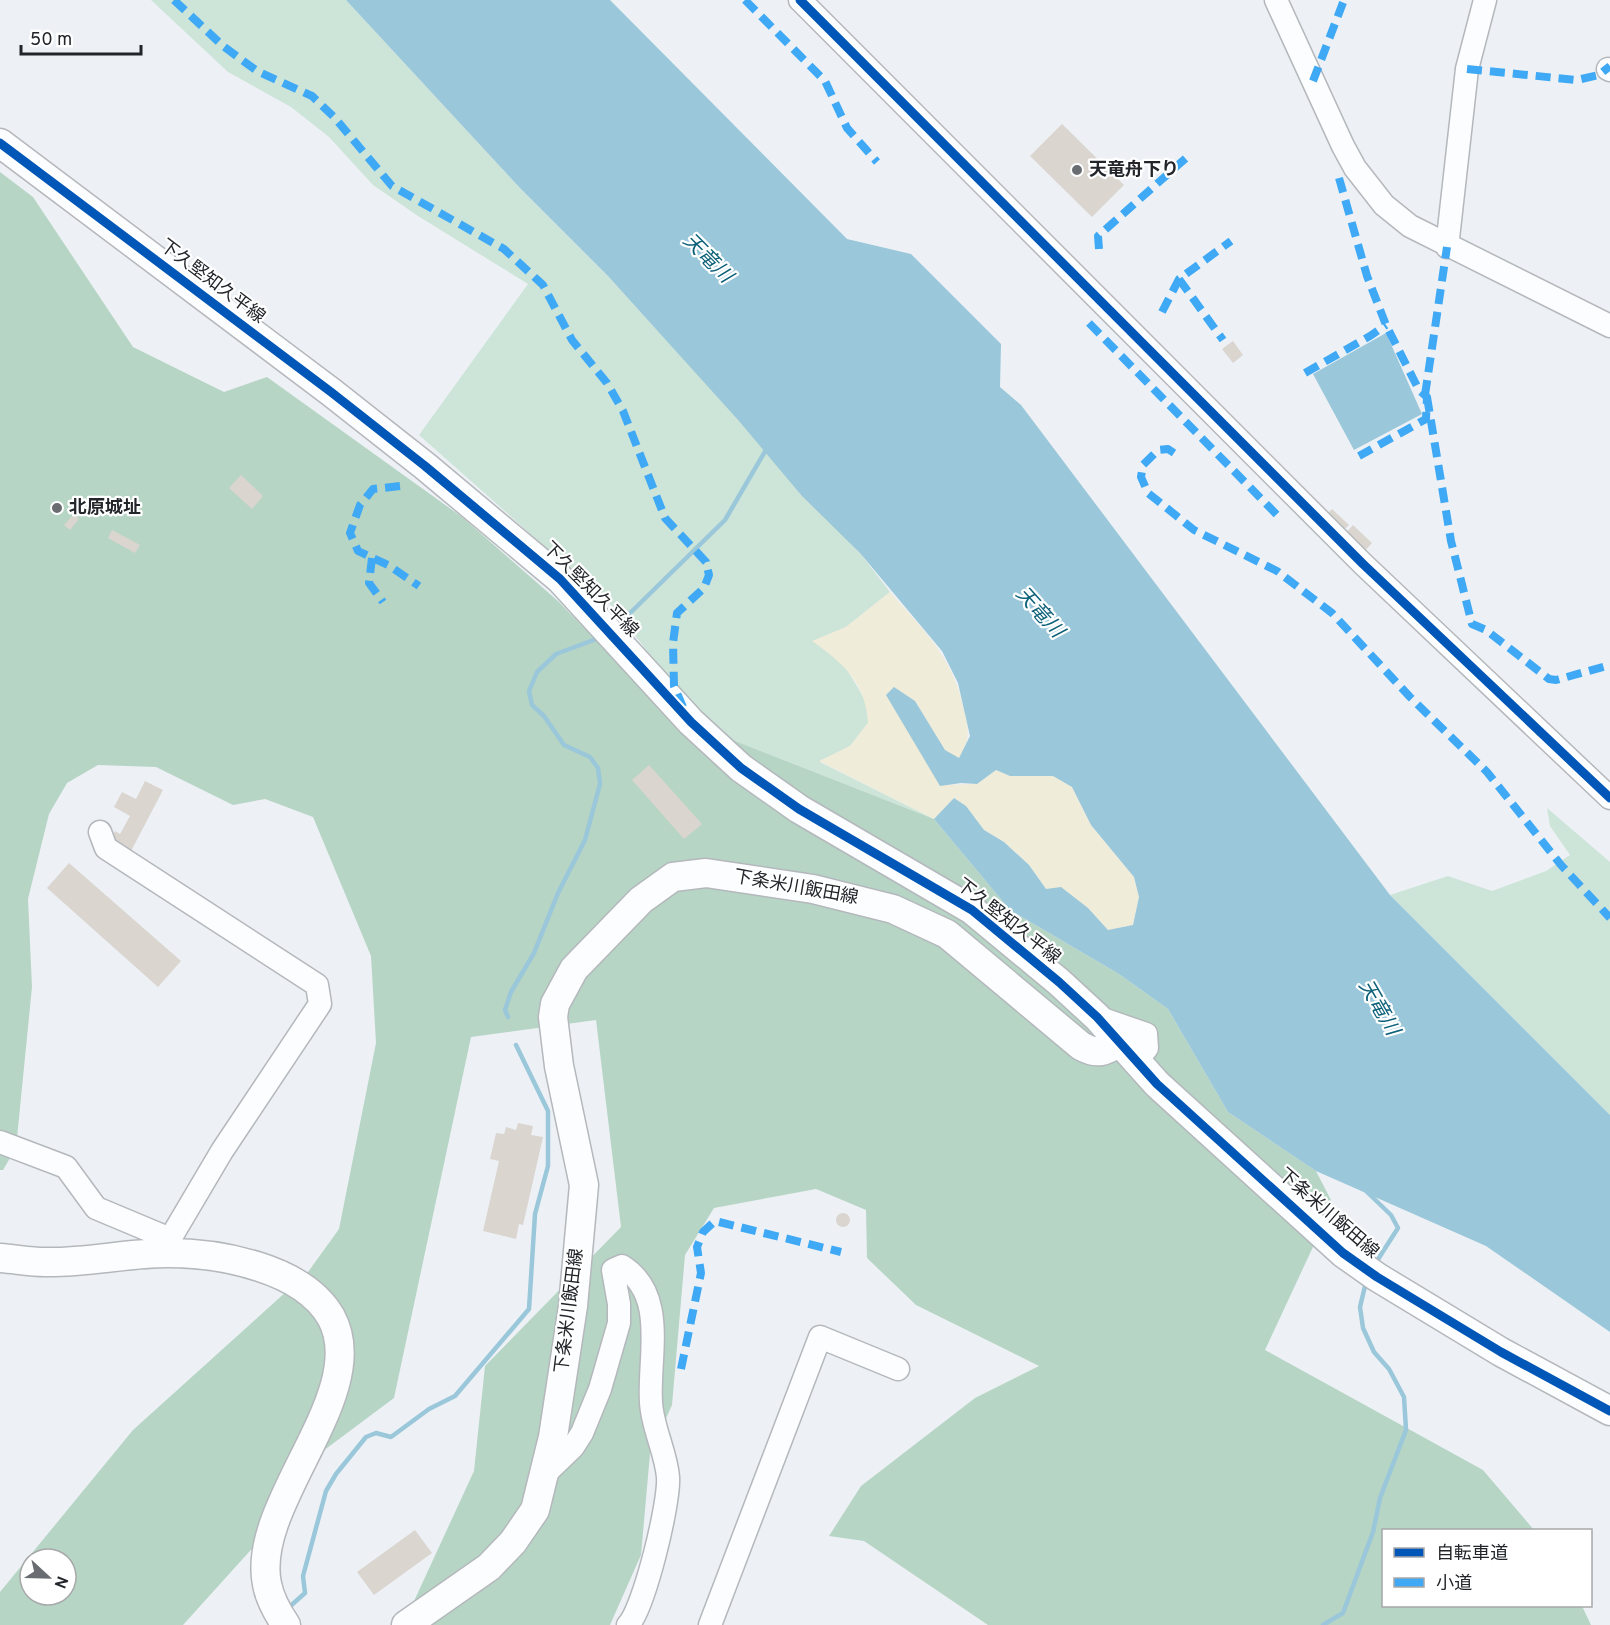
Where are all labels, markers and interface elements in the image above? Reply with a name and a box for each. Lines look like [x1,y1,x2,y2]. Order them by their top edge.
scale bar [21,18,141,56]
text: 50 m [30,29,72,52]
place label: 天竜舟下り [1089,159,1179,182]
marker: 天竜舟下り [1070,163,1084,177]
water label: 天竜川 [677,229,739,291]
street label: 下久堅知久平線 [155,235,269,329]
place label: 北原城址 [69,497,141,520]
marker: 北原城址 [50,501,64,515]
street label: 下久堅知久平線 [537,537,643,643]
water label: 天竜川 [1009,582,1070,645]
street label: 下条米川飯田線 [732,866,860,910]
street label: 下久堅知久平線 [951,874,1065,970]
water label: 天竜川 [1352,976,1405,1042]
street label: 下条米川飯田線 [1273,1164,1383,1264]
street label: 下条米川飯田線 [551,1247,589,1375]
legend [1382,1529,1592,1607]
text: 自転車道 [1436,1543,1508,1566]
north arrow [18,1547,78,1607]
text: N [49,1573,71,1591]
text: 小道 [1436,1573,1472,1596]

